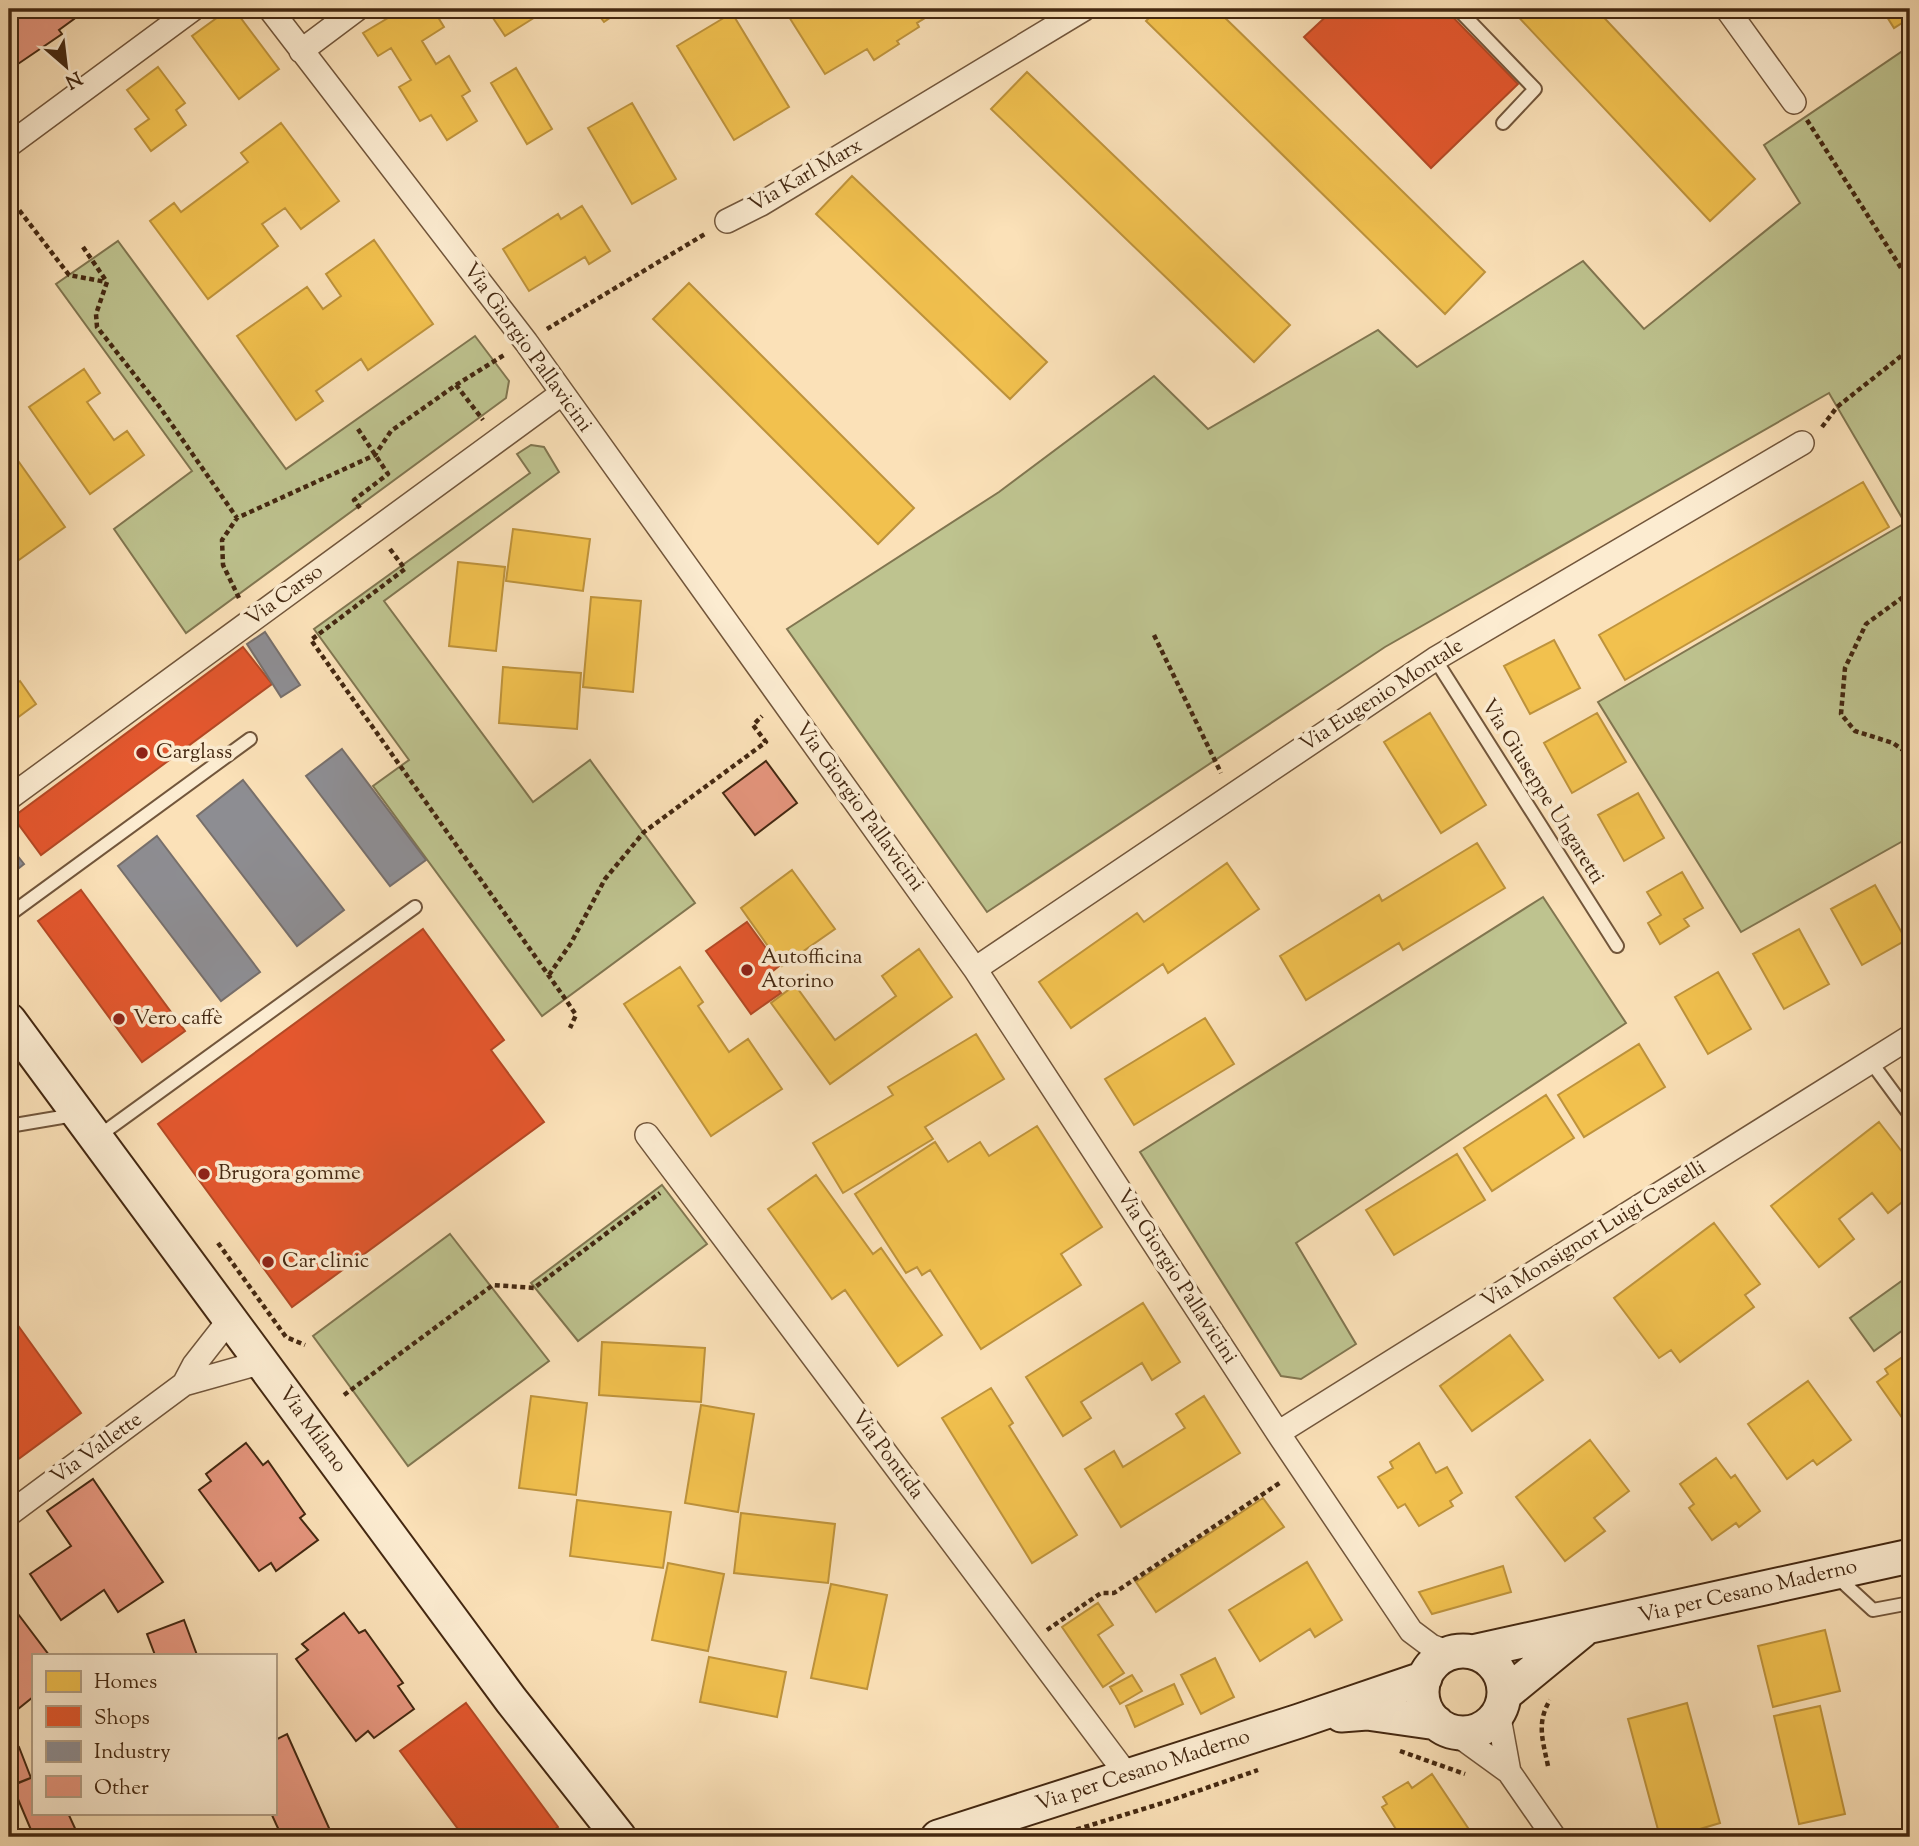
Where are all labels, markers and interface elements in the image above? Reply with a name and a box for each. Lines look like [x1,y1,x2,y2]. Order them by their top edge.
north arrow [32,32,102,102]
text: N [60,63,86,94]
street label: Via Karl Marx [744,131,868,221]
street label: Via Giorgio Pallavicini [455,257,599,439]
street label: Via Carso [240,558,330,634]
street label: Via Eugenio Montale [1294,632,1470,760]
street label: Via Giuseppe Ungaretti [1473,694,1611,890]
street label: Via Giorgio Pallavicini [787,716,931,898]
place label: Carglass [156,738,232,768]
marker: Carglass [134,745,150,761]
place label: Autofficina Atorino [761,943,863,997]
marker: Autofficina Atorino [739,962,755,978]
place label: Vero caffè [133,1004,223,1034]
marker: Vero caffè [111,1011,127,1027]
street label: Via Monsignor Luigi Castelli [1476,1154,1712,1316]
place label: Brugora gomme [218,1159,361,1189]
marker: Brugora gomme [196,1166,212,1182]
street label: Via Giorgio Pallavicini [1108,1184,1244,1370]
place label: Car clinic [282,1247,369,1277]
marker: Car clinic [260,1254,276,1270]
street label: Via Milano [270,1381,354,1479]
street label: Via Pontida [843,1404,931,1506]
street label: Via Vallette [45,1406,149,1492]
street label: Via per Cesano Maderno [1636,1552,1860,1632]
legend [32,1654,276,1814]
text: Homes [94,1668,157,1698]
text: Shops [94,1704,150,1734]
street label: Via per Cesano Maderno [1032,1722,1254,1820]
text: Industry [94,1738,171,1768]
text: Other [94,1774,149,1804]

